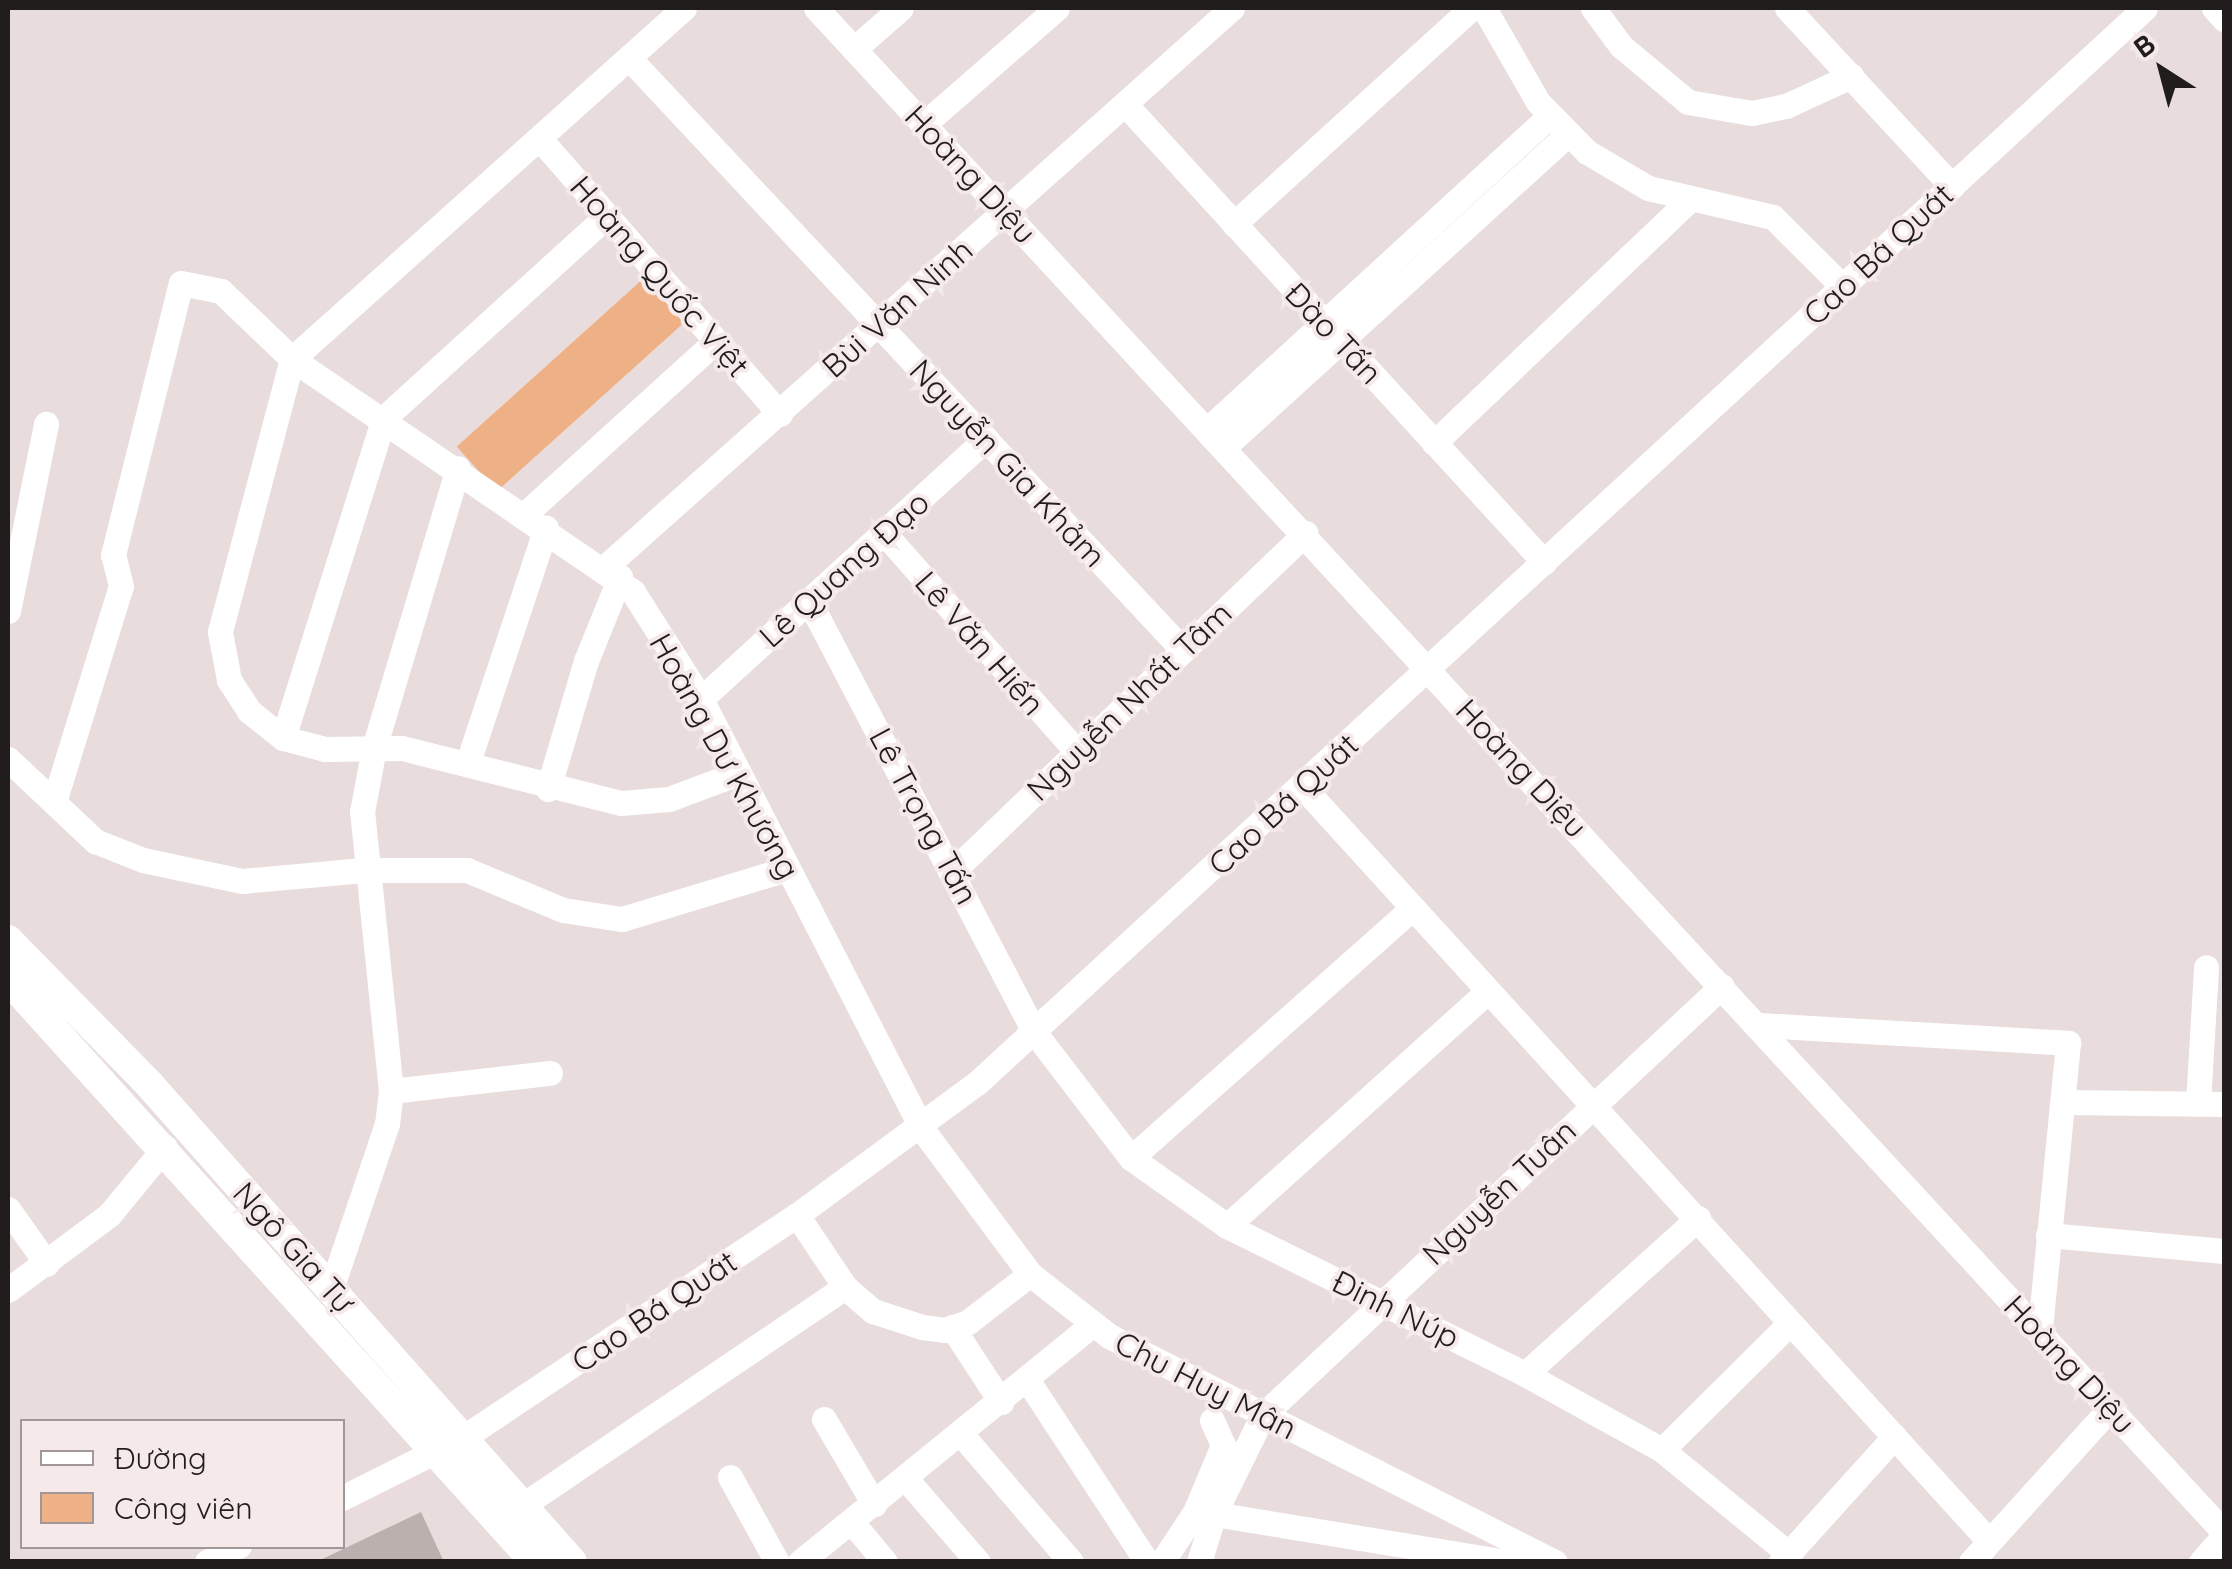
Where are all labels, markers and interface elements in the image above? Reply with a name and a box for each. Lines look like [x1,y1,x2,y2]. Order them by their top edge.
north arrow [2112,20,2212,120]
text: B [2126,26,2162,65]
street label: Hoàng Diệu [897,97,1045,251]
street label: Hoàng Quốc Việt [562,168,758,384]
street label: Cao Bá Quát [1795,175,1961,333]
street label: Bùi Văn Ninh [814,231,980,385]
street label: Đào Tấn [1278,274,1390,392]
street label: Nguyễn Gia Khảm [902,351,1114,575]
street label: Lê Quang Đạo [751,483,937,655]
street label: Lê Văn Hiến [907,563,1053,723]
street label: Nguyễn Nhất Tâm [1019,594,1239,808]
street label: Hoàng Dư Khương [642,627,808,885]
street label: Hoàng Diệu [1448,691,1596,845]
street label: Lê Trọng Tấn [861,721,987,911]
street label: Cao Bá Quát [1200,725,1366,883]
street label: Nguyễn Tuân [1414,1111,1584,1273]
street label: Ngô Gia Tự [225,1174,363,1320]
street label: Cao Bá Quát [564,1242,744,1380]
street label: Đinh Núp [1326,1262,1466,1356]
street label: Hoàng Diệu [1996,1287,2144,1441]
street label: Chu Huy Mân [1109,1323,1303,1447]
legend [20,1419,345,1549]
text: Đường [114,1439,207,1477]
text: Công viên [114,1489,253,1527]

